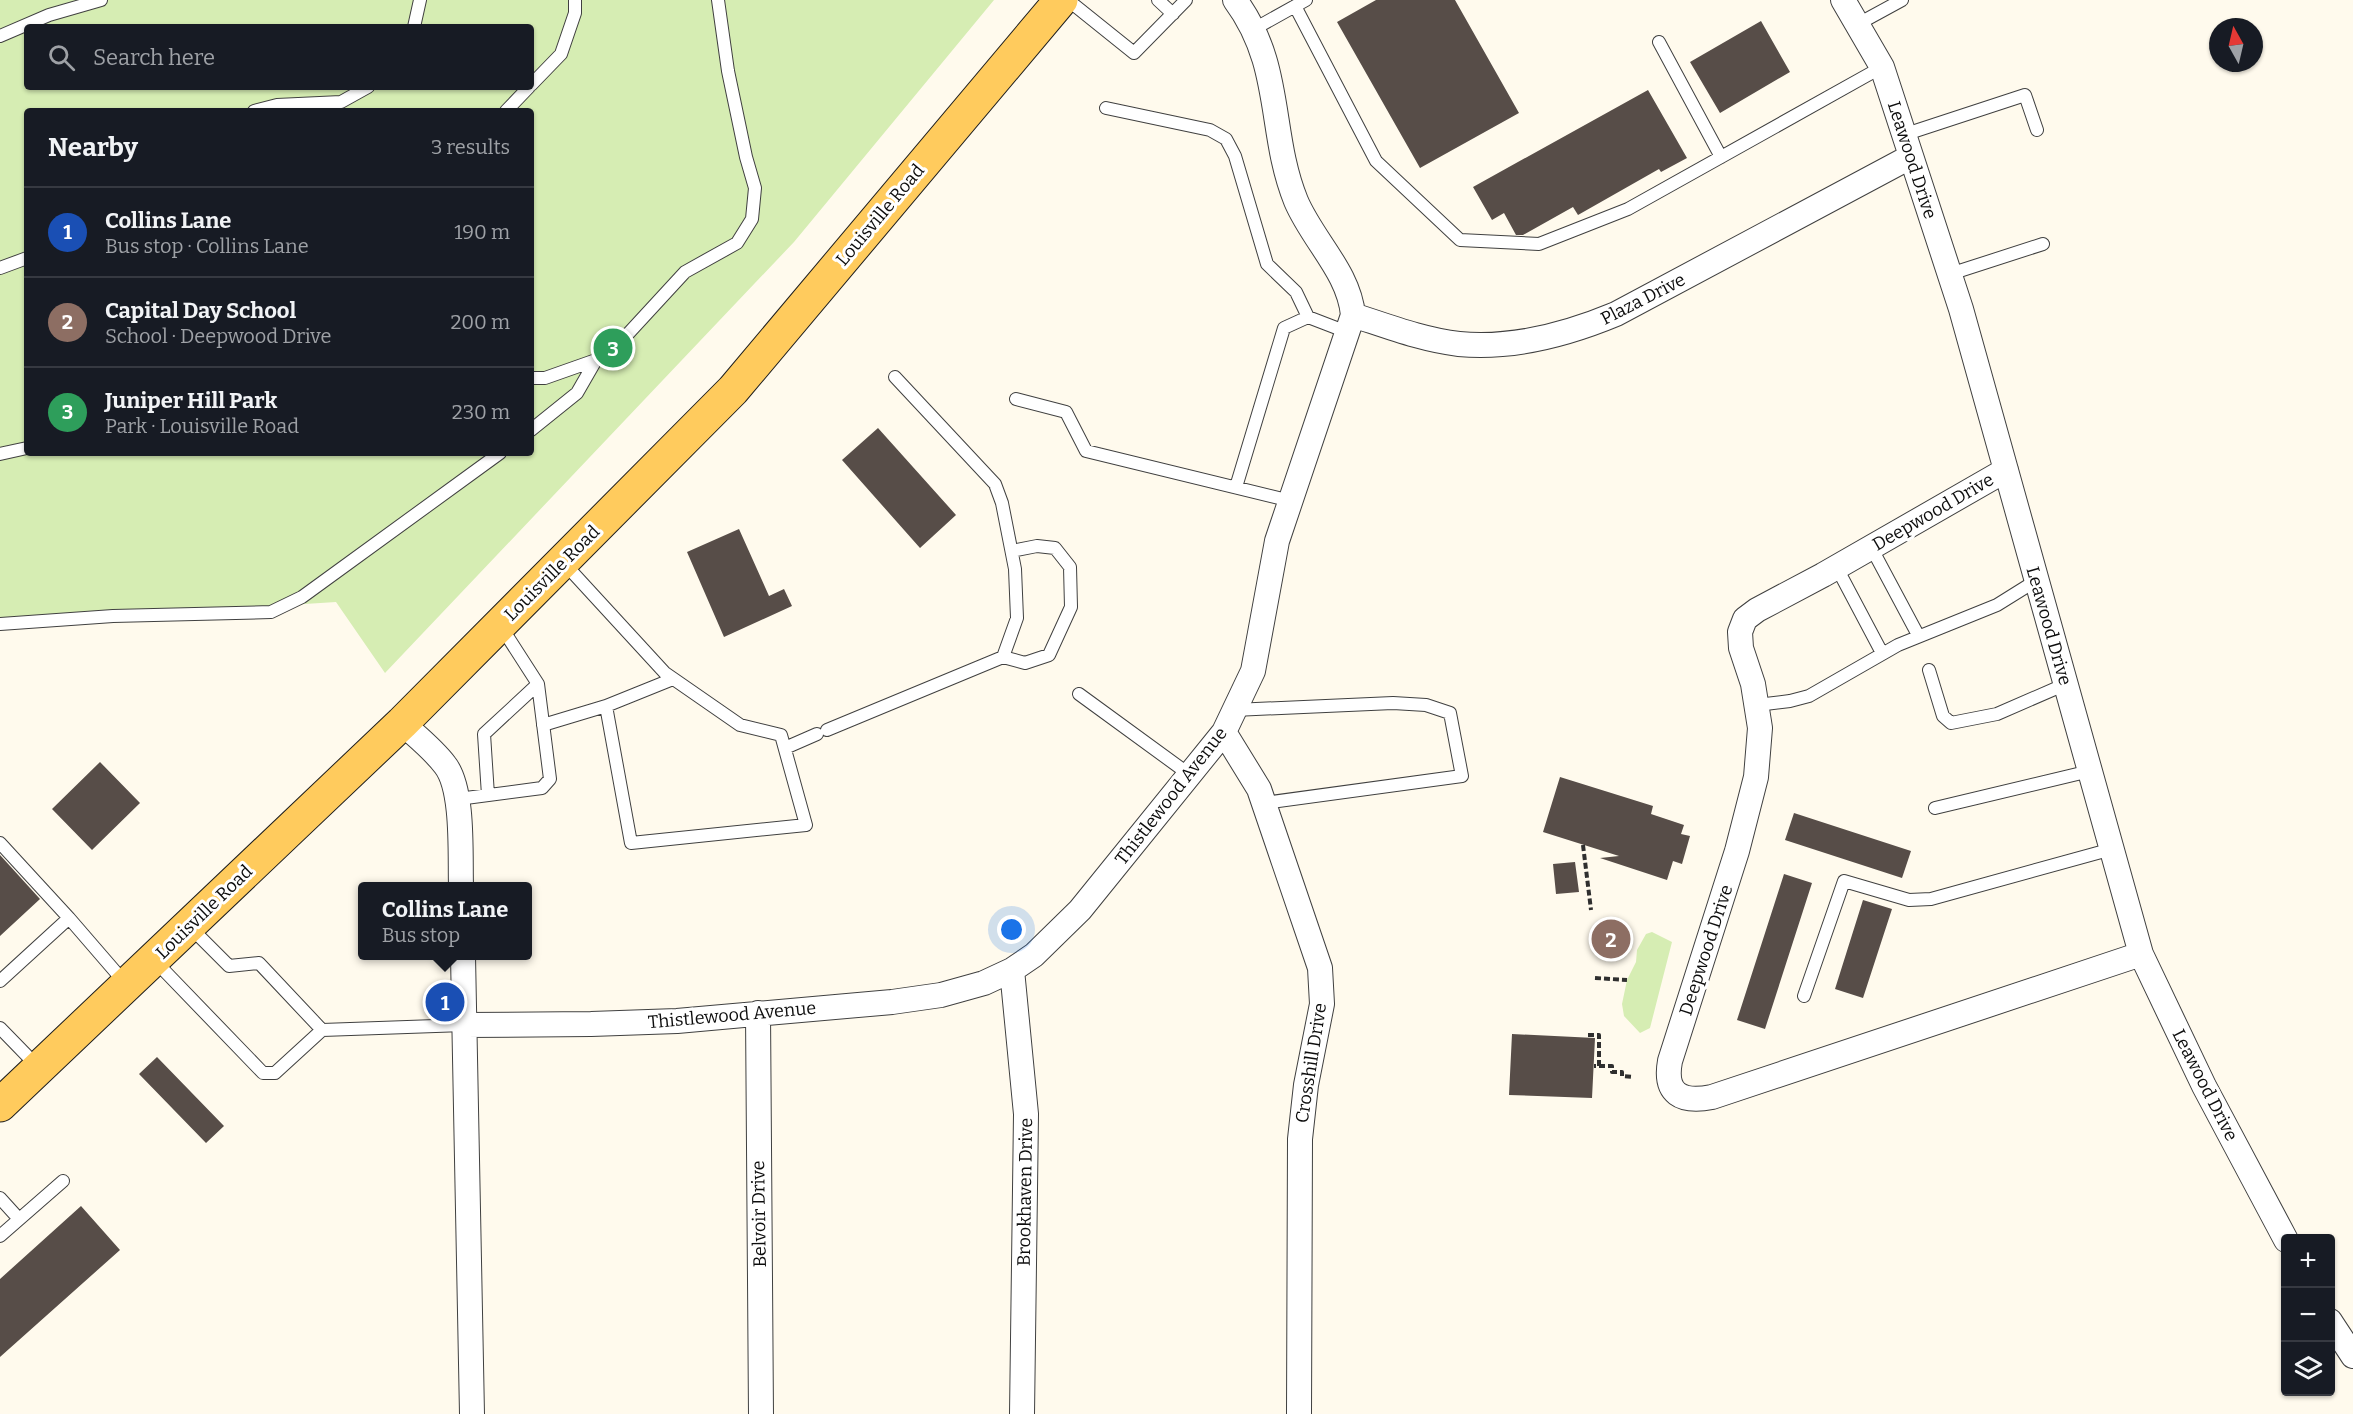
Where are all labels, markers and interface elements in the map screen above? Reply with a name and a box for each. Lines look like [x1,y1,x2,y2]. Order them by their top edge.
north arrow [2209,18,2263,72]
search box [24,24,534,90]
icon: search [45,41,78,74]
text: Search here [93,44,215,71]
street label: Leawood Drive [1883,98,1941,222]
text: Nearby [48,132,138,163]
text: 3 results [431,135,510,159]
street label: Louisville Road [831,160,929,270]
text: Collins Lane [105,207,231,234]
text: 1 [63,220,72,244]
text: 190 m [454,220,510,244]
text: Bus stop · Collins Lane [105,234,309,258]
street label: Plaza Drive [1597,268,1689,330]
text: Capital Day School [105,297,296,324]
text: 2 [62,310,73,334]
text: 200 m [450,310,510,334]
text: School · Deepwood Drive [105,324,331,348]
pin: 3 [594,326,632,370]
text: Juniper Hill Park [105,387,277,414]
text: 3 [62,400,73,424]
text: 230 m [452,400,510,424]
text: Park · Louisville Road [105,414,299,438]
street label: Deepwood Drive [1868,468,1998,556]
street label: Louisville Road [500,521,604,625]
street label: Leawood Drive [2022,564,2076,688]
street label: Thistlewood Avenue [1110,723,1232,869]
street label: Louisville Road [151,860,257,964]
popup [358,882,532,960]
street label: Deepwood Drive [1674,882,1738,1018]
text: Collins Lane [382,896,508,923]
your location [997,915,1026,944]
pin: 2 [1592,916,1630,962]
text: Bus stop [382,923,460,947]
pin: 1 [426,980,464,1024]
street label: Thistlewood Avenue [647,997,817,1033]
street label: Crosshill Drive [1291,1001,1331,1125]
street label: Leawood Drive [2167,1025,2243,1145]
street label: Brookhaven Drive [1013,1118,1037,1266]
street label: Belvoir Drive [747,1160,771,1268]
map controls [2281,1234,2335,1396]
button: + [2281,1234,2335,1288]
button: − [2281,1288,2335,1342]
button: layers [2281,1342,2335,1396]

